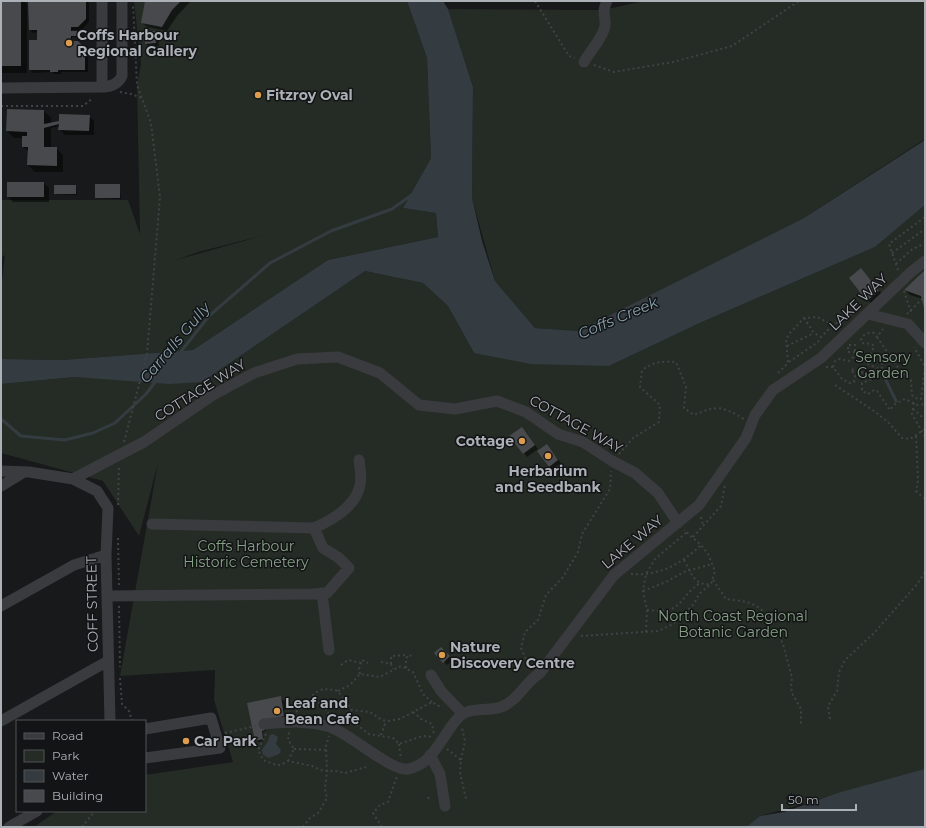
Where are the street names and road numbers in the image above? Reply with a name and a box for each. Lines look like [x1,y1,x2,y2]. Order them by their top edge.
street label: LAKE WAY [825,270,891,334]
street label: COTTAGE WAY [151,355,249,425]
street label: COTTAGE WAY [526,391,626,457]
street label: LAKE WAY [598,511,666,573]
street label: COFF STREET [82,556,102,652]

